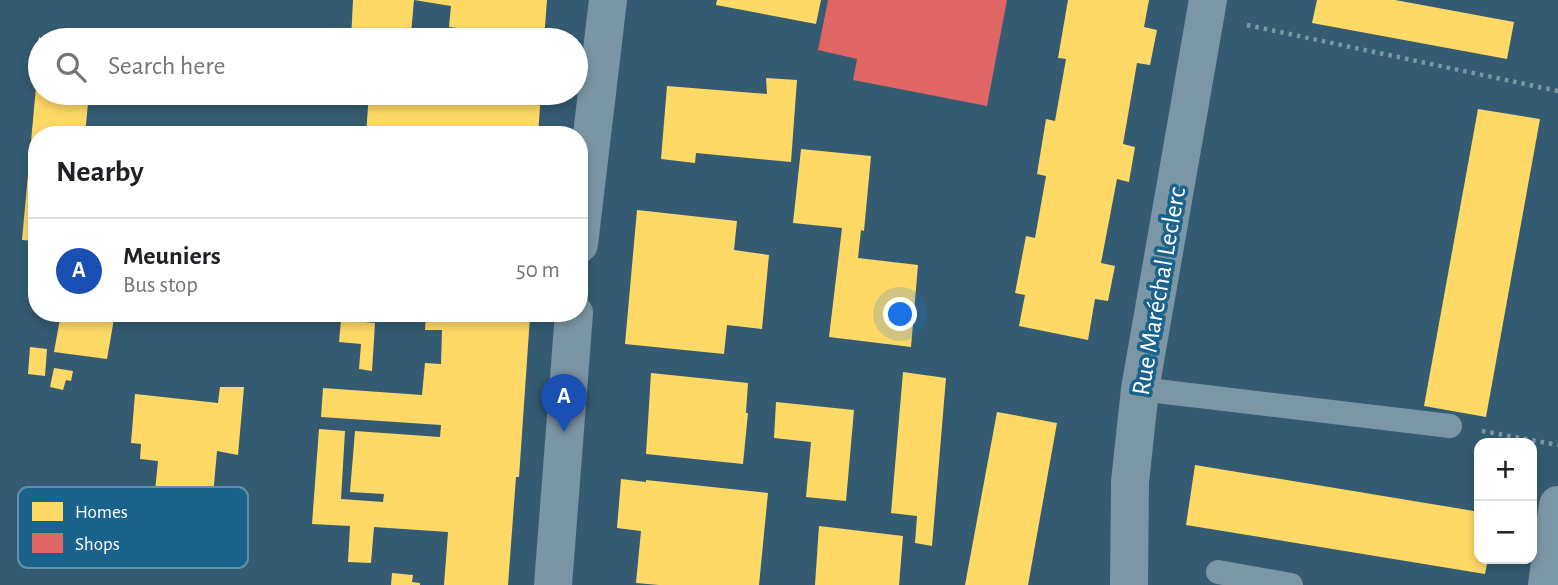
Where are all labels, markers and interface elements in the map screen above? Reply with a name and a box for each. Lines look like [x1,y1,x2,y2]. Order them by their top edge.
search box [28,28,588,105]
icon: search [52,48,90,86]
text: Search here [108,53,226,79]
text: Nearby [56,157,144,187]
street label: Rue Maréchal Leclerc [1128,185,1190,397]
text: Meuniers [123,243,221,269]
text: A [72,259,86,282]
text: 50 m [516,259,560,282]
text: Bus stop [123,274,198,297]
your location [883,297,917,331]
pin: A [541,374,587,432]
map controls [1474,438,1537,564]
button: + [1474,438,1537,501]
legend [18,487,248,568]
button: − [1474,501,1537,564]
text: Homes [75,503,128,522]
text: Shops [75,535,120,554]

